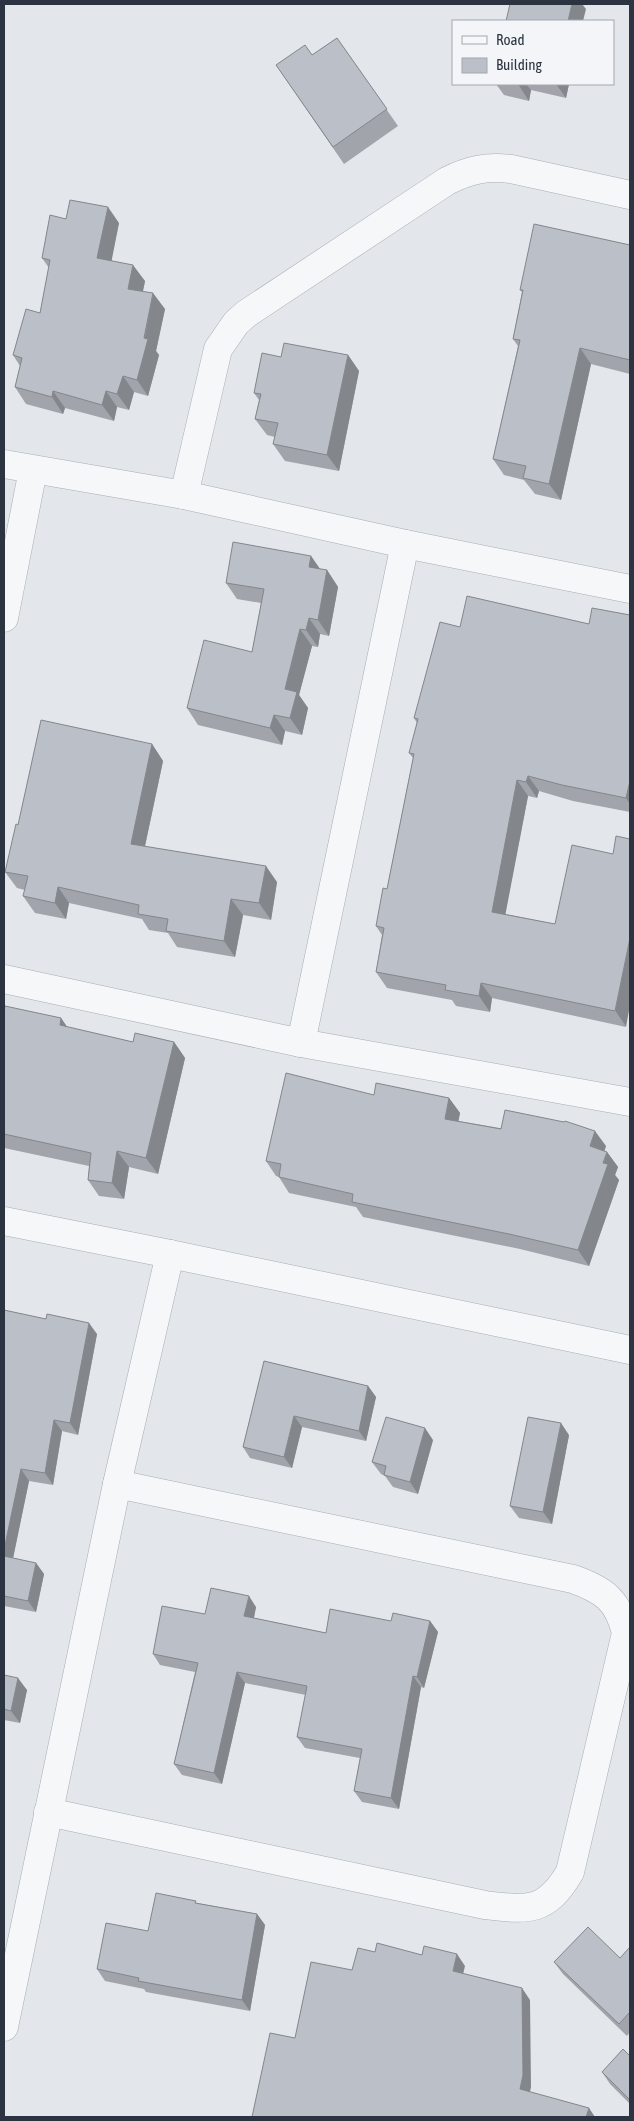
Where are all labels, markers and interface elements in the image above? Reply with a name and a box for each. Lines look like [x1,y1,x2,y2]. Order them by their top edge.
legend [452,20,614,85]
text: Road [496,31,525,48]
text: Building [496,56,542,73]

